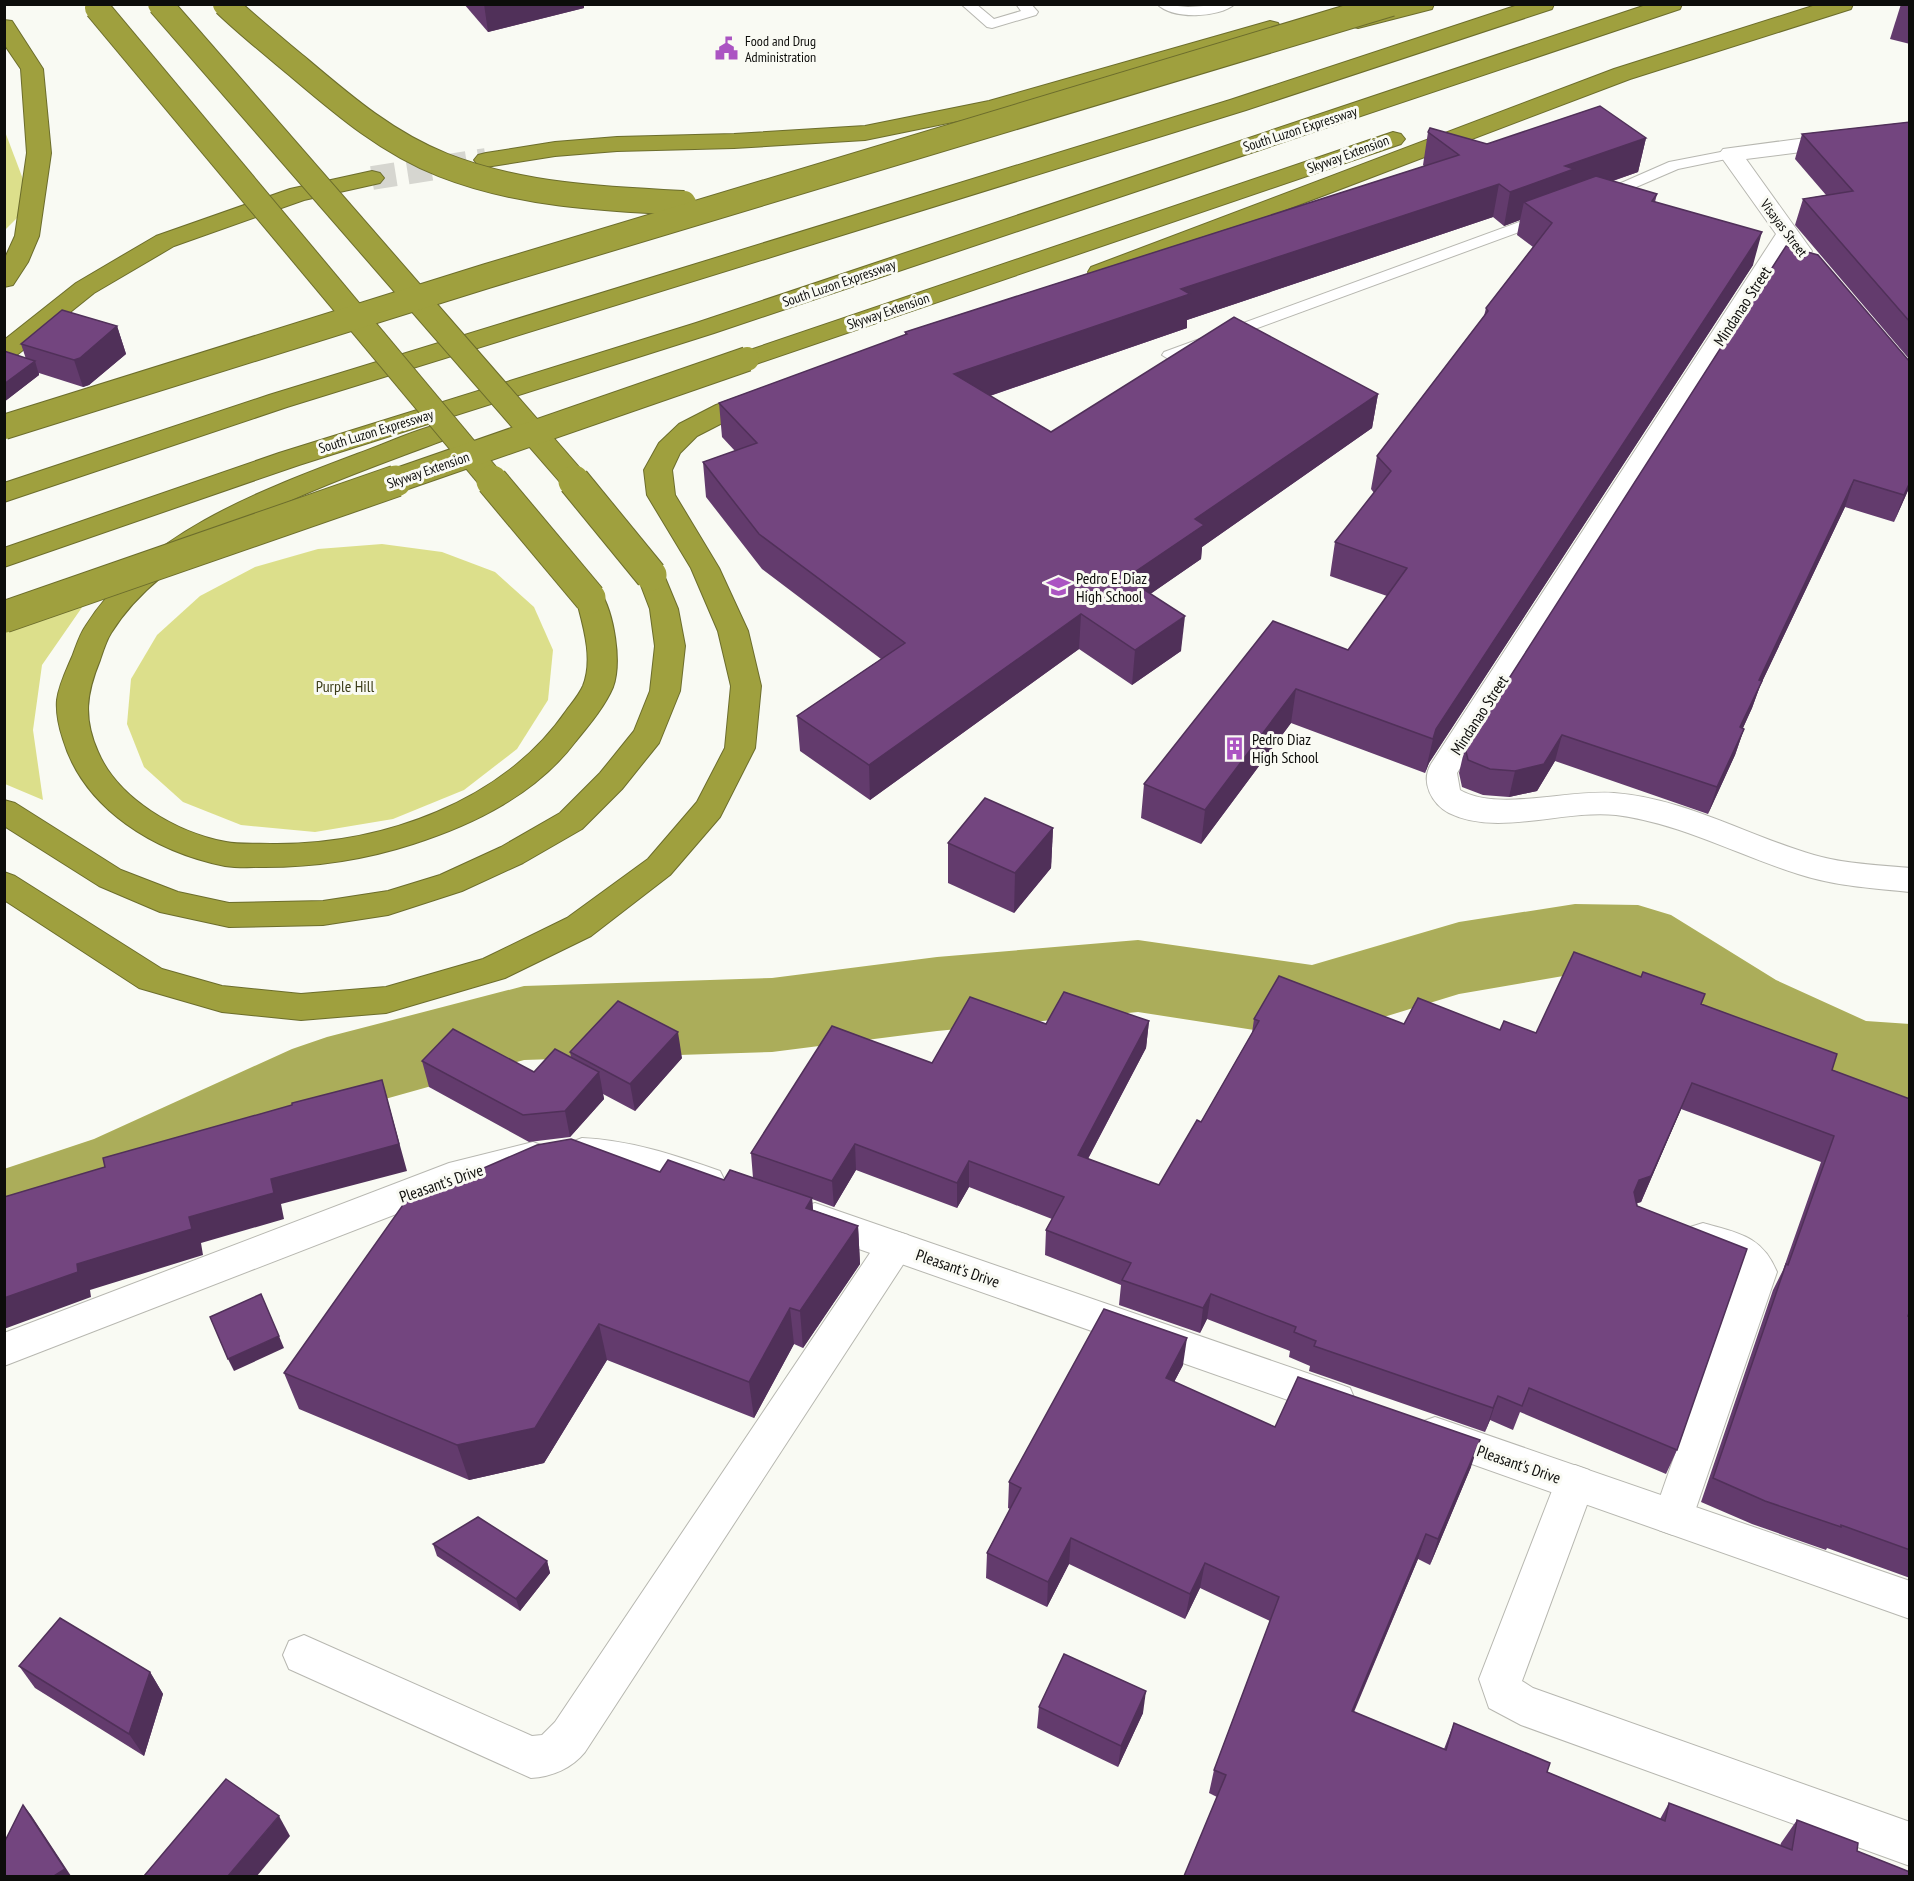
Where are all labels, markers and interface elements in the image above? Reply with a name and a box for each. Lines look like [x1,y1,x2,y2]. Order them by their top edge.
place label: Food and Drug Administration [745,32,816,66]
public building icon: Food and Drug Administration [714,36,740,62]
street label: South Luzon Expressway [1241,102,1360,156]
street label: Skyway Extension [1305,131,1391,177]
street label: Visayas Street [1756,195,1812,260]
street label: South Luzon Expressway [780,255,899,311]
street label: Mindanao Street [1709,262,1775,350]
street label: Skyway Extension [844,289,932,333]
street label: South Luzon Expressway [317,405,436,457]
street label: Skyway Extension [384,448,472,492]
place label: Pedro E. Diaz High School [1076,568,1147,606]
school or university icon: Pedro E. Diaz High School [1045,574,1071,600]
street label: Mindanao Street [1446,671,1512,759]
park label: Purple Hill [316,676,374,696]
place label: Pedro Diaz High School [1252,729,1319,767]
building icon: Pedro Diaz High School [1221,735,1247,761]
street label: Pleasant's Drive [397,1159,485,1207]
street label: Pleasant's Drive [914,1244,1002,1292]
street label: Pleasant's Drive [1475,1440,1563,1488]

